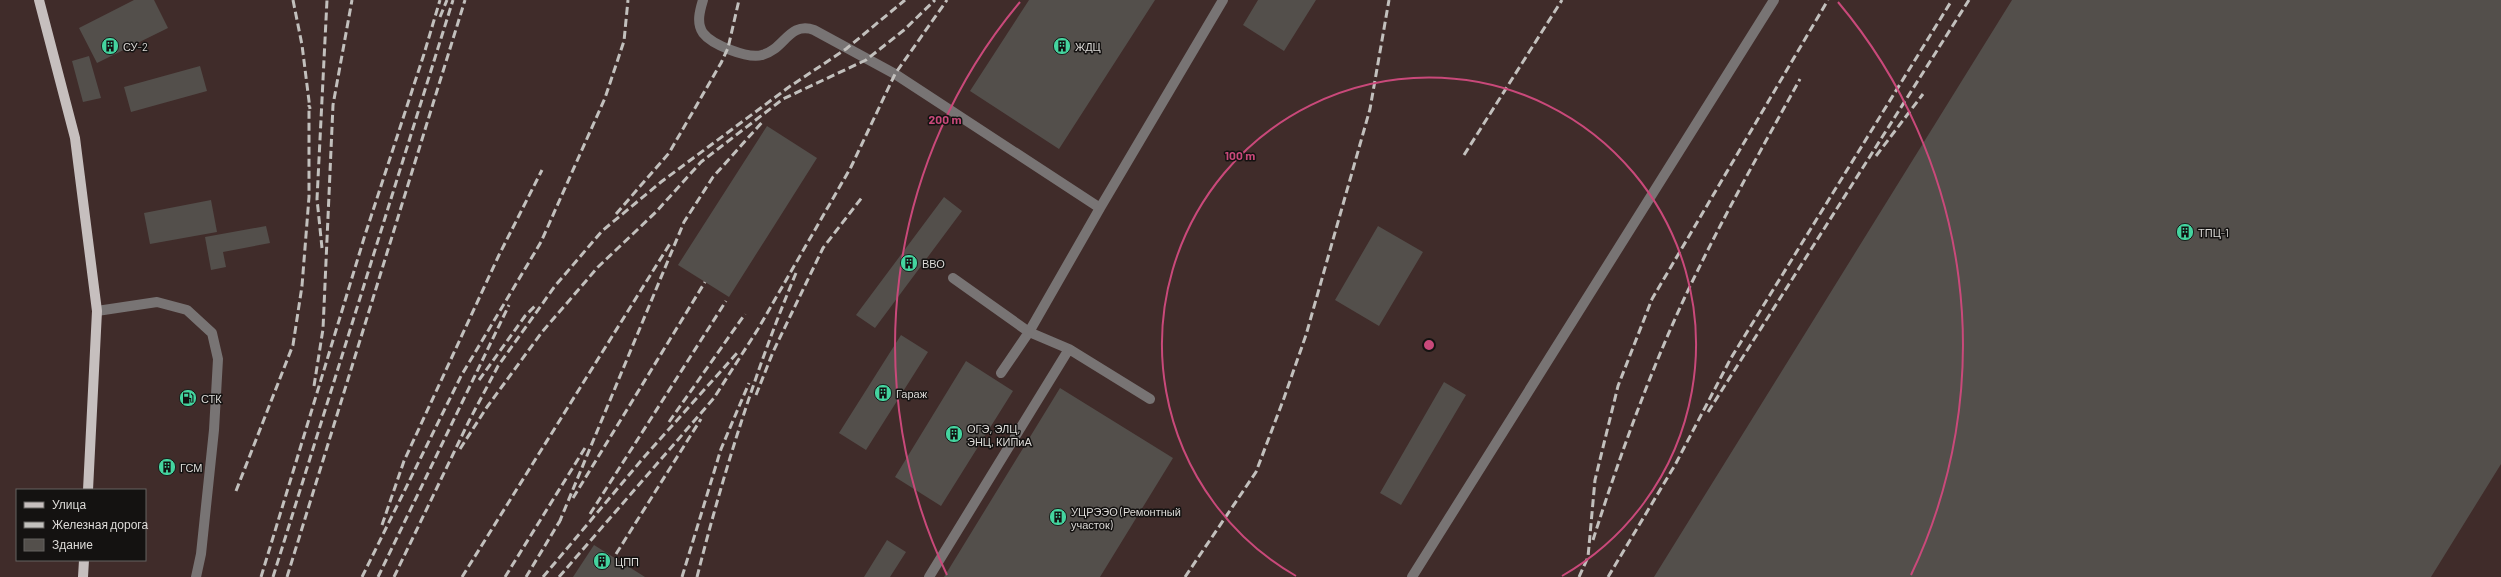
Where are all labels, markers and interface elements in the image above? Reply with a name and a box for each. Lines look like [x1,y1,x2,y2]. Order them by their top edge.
building icon: СУ-2 [100,36,120,56]
building icon: ЖДЦ [1052,36,1072,56]
place label: СУ-2 [123,40,148,53]
place label: ЖДЦ [1075,40,1101,53]
text: 200 m [929,112,961,126]
text: 100 m [1225,148,1255,162]
building icon: ТПЦ-1 [2175,222,2195,242]
place label: ТПЦ-1 [2198,226,2229,239]
building icon: ВВО [899,253,919,273]
place label: ВВО [922,257,945,270]
centre of rings [1422,338,1436,352]
building icon: Гараж [873,383,893,403]
place label: Гараж [896,387,928,400]
fuel station icon: СТК [178,388,198,408]
place label: СТК [201,392,222,405]
place label: ОГЭ, ЭЛЦ, ЭНЦ, КИПиА [967,422,1032,448]
building icon: ОГЭ, ЭЛЦ, ЭНЦ, КИПиА [944,424,964,444]
building icon: ГСМ [157,457,177,477]
place label: ГСМ [180,461,202,474]
legend [16,489,146,561]
text: Улица [52,497,86,512]
place label: УЦРЭЭО (Ремонтный участок) [1071,505,1181,531]
building icon: УЦРЭЭО (Ремонтный участок) [1048,507,1068,527]
text: Железная дорога [52,517,148,532]
text: Здание [52,537,93,552]
building icon: ЦПП [592,551,612,571]
place label: ЦПП [615,555,639,568]

